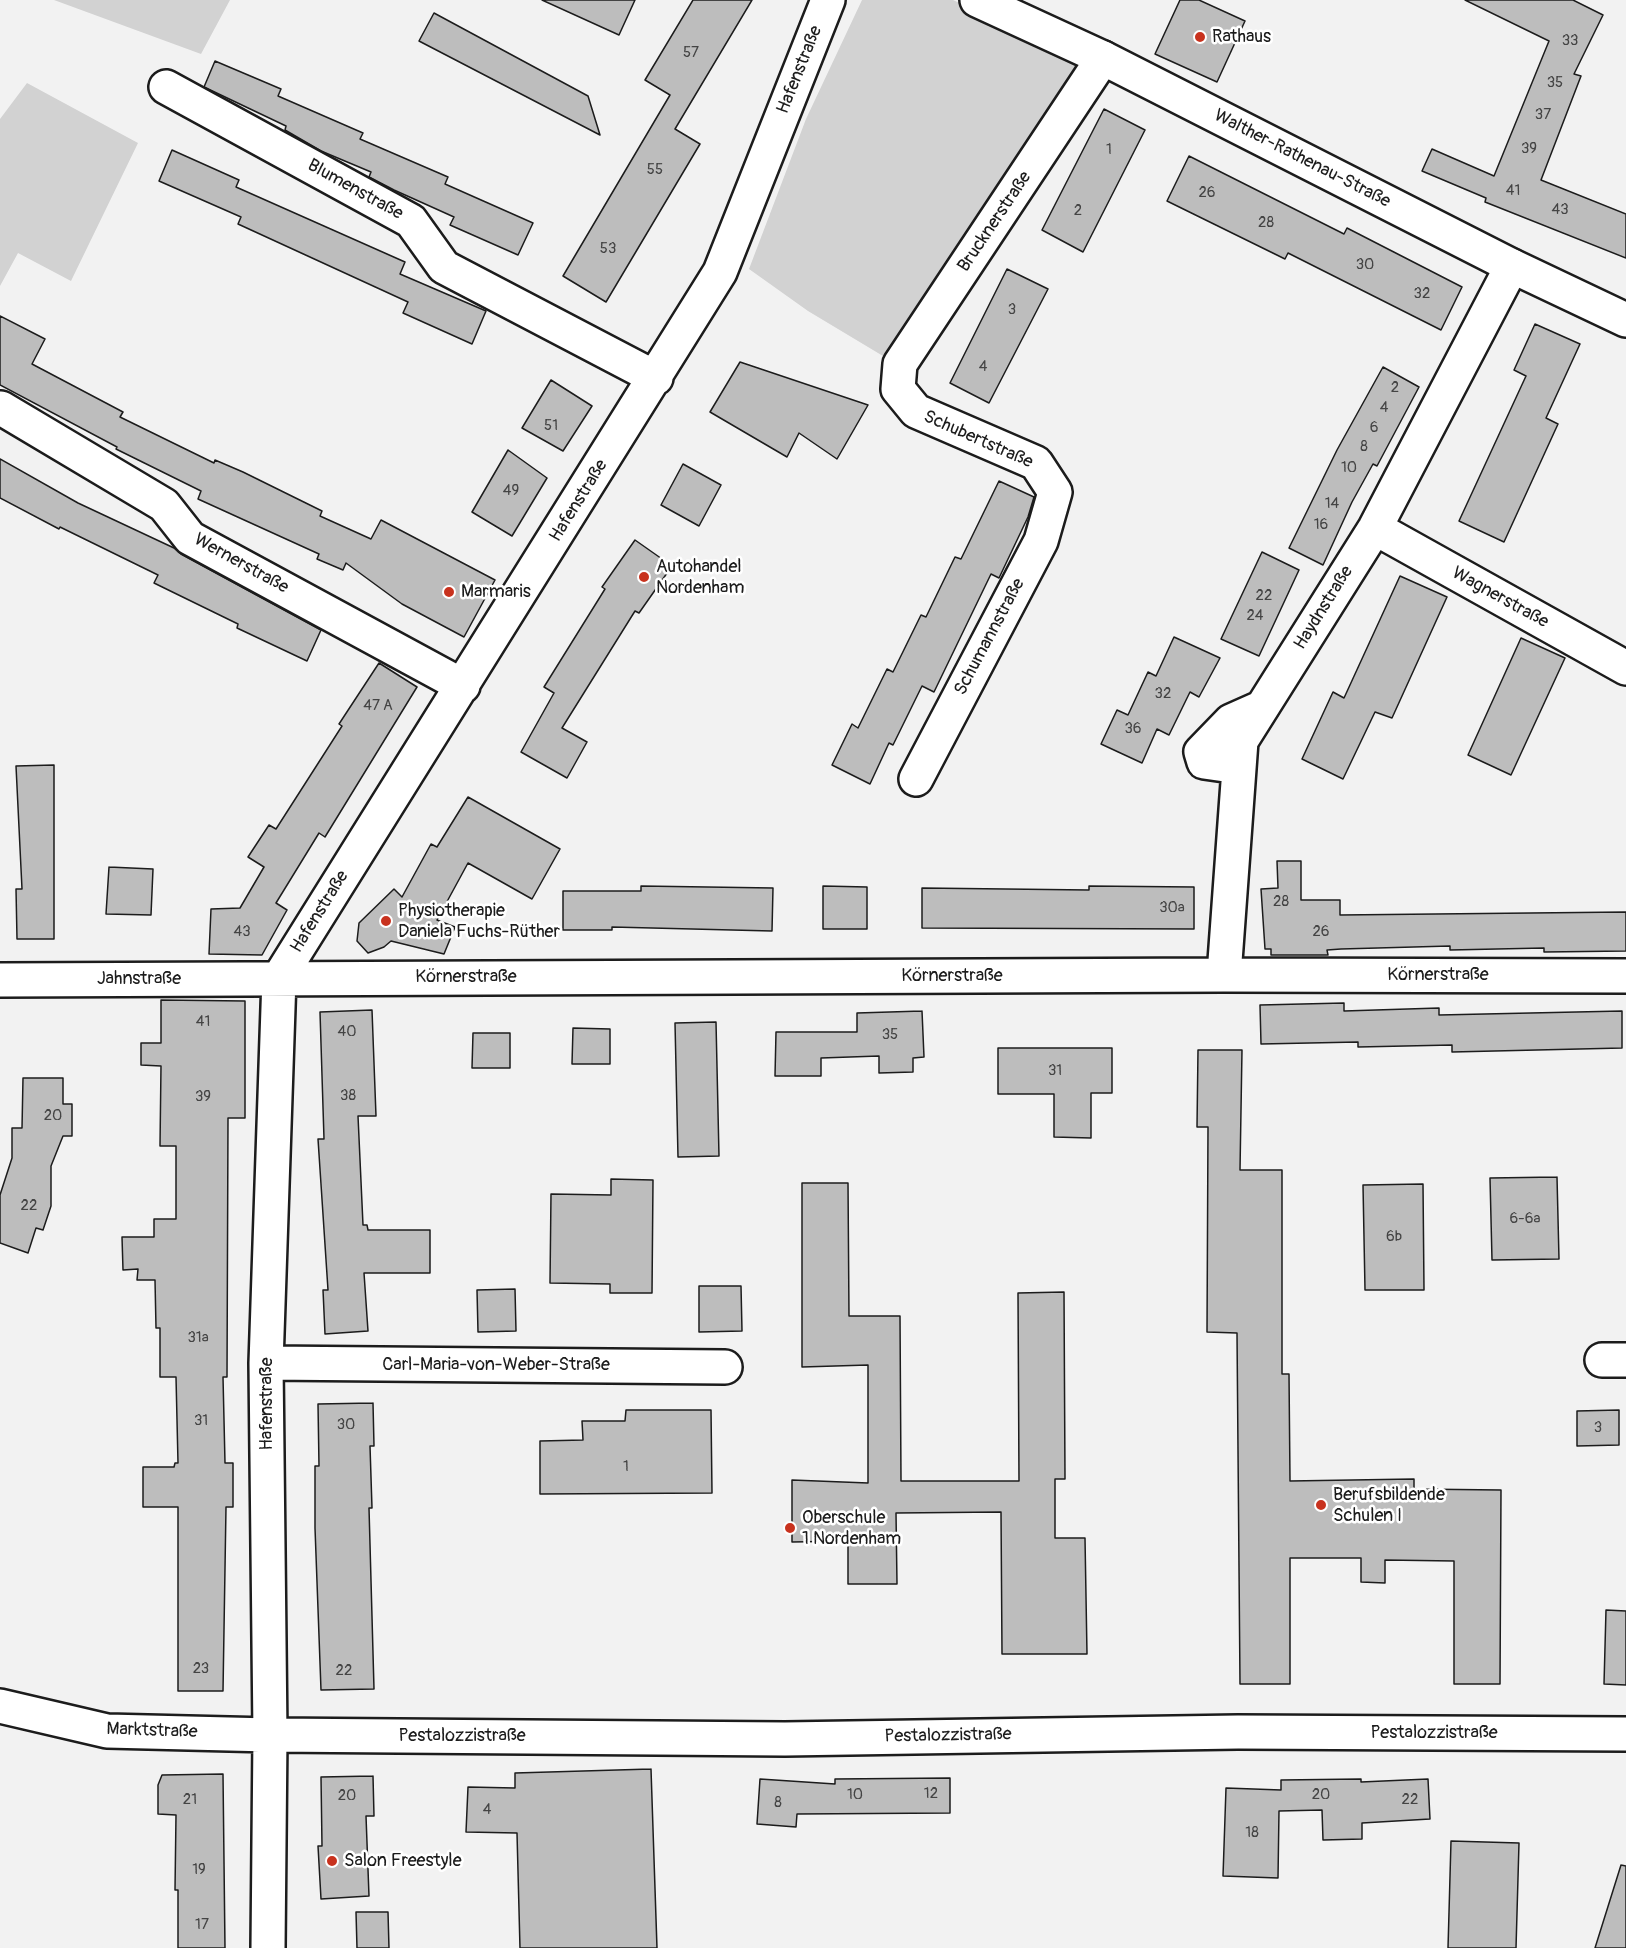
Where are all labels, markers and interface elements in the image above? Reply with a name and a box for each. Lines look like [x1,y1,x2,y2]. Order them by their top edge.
street label: Hafenstraße [773,23,827,117]
place label: Rathaus [1212,26,1271,48]
marker: Rathaus [1193,30,1207,44]
house number: 33 [1562,32,1578,50]
house number: 57 [683,44,699,62]
house number: 35 [1547,74,1563,92]
street label: Walther-Rathenau-Straße [1210,105,1394,213]
house number: 37 [1535,106,1551,124]
house number: 39 [1521,140,1537,158]
house number: 1 [1106,141,1112,159]
street label: Blumenstraße [303,155,407,225]
house number: 55 [647,161,663,179]
street label: Brucknerstraße [953,168,1037,276]
house number: 41 [1506,182,1520,200]
house number: 26 [1198,184,1216,202]
house number: 43 [1551,201,1569,219]
house number: 2 [1074,202,1082,220]
house number: 28 [1258,214,1274,232]
house number: 53 [600,240,616,258]
house number: 30 [1356,256,1374,274]
house number: 32 [1414,285,1430,303]
house number: 3 [1008,301,1016,319]
house number: 4 [979,358,987,376]
house number: 2 [1391,379,1399,397]
house number: 4 [1380,399,1388,417]
street label: Schubertstraße [920,406,1036,474]
house number: 51 [544,417,558,435]
house number: 6 [1370,419,1378,437]
house number: 8 [1360,438,1368,456]
street label: Hafenstraße [545,456,613,546]
house number: 10 [1341,459,1357,477]
house number: 49 [503,482,519,500]
house number: 14 [1325,495,1339,513]
house number: 16 [1314,516,1328,534]
street label: Wernerstraße [190,529,292,599]
place label: Autohandel Nordenham [656,556,744,598]
street label: Haydnstraße [1290,562,1358,654]
street label: Wagnerstraße [1448,563,1552,633]
marker: Autohandel Nordenham [637,570,651,584]
street label: Schumannstraße [950,575,1030,699]
place label: Marmaris [461,581,531,603]
marker: Marmaris [442,585,456,599]
house number: 22 [1256,587,1272,605]
house number: 24 [1246,607,1264,625]
house number: 32 [1155,685,1171,703]
house number: 47 A [363,697,393,715]
house number: 36 [1124,720,1142,738]
street label: Hafenstraße [286,867,354,957]
house number: 28 [1273,893,1289,911]
house number: 30a [1159,899,1185,917]
place label: Physiotherapie Daniela Fuchs-Rüther [398,900,560,942]
marker: Physiotherapie Daniela Fuchs-Rüther [379,914,393,928]
house number: 43 [233,923,251,941]
house number: 26 [1312,923,1330,941]
street label: Körnerstraße [1387,964,1489,986]
street label: Körnerstraße [901,965,1003,987]
street label: Körnerstraße [415,966,517,988]
street label: Jahnstraße [97,968,181,990]
house number: 41 [196,1013,210,1031]
house number: 40 [338,1023,356,1041]
house number: 35 [882,1026,898,1044]
house number: 31 [1048,1062,1062,1080]
house number: 38 [340,1087,356,1105]
house number: 39 [195,1088,211,1106]
house number: 20 [44,1107,62,1125]
house number: 22 [21,1197,37,1215]
house number: 6-6a [1510,1210,1540,1228]
house number: 6b [1386,1228,1402,1246]
house number: 31a [187,1329,209,1347]
street label: Carl-Maria-von-Weber-Straße [382,1354,610,1376]
street label: Hafenstraße [256,1357,278,1451]
house number: 31 [194,1412,208,1430]
house number: 30 [337,1416,355,1434]
house number: 3 [1594,1419,1602,1437]
house number: 1 [623,1458,629,1476]
place label: Berufsbildende Schulen I [1333,1484,1445,1526]
marker: Berufsbildende Schulen I [1314,1498,1328,1512]
place label: Oberschule 1 Nordenham [802,1507,901,1550]
marker: Oberschule 1 Nordenham [783,1521,797,1535]
house number: 23 [193,1660,209,1678]
house number: 22 [336,1662,352,1680]
street label: Marktstraße [106,1719,198,1743]
street label: Pestalozzistraße [1370,1722,1498,1744]
street label: Pestalozzistraße [884,1724,1012,1748]
street label: Pestalozzistraße [398,1725,526,1747]
house number: 12 [924,1785,938,1803]
house number: 10 [847,1786,863,1804]
house number: 20 [1312,1786,1330,1804]
house number: 20 [338,1787,356,1805]
house number: 21 [183,1791,197,1809]
house number: 22 [1402,1791,1418,1809]
house number: 8 [774,1794,782,1812]
house number: 4 [483,1801,491,1819]
house number: 18 [1245,1824,1259,1842]
place label: Salon Freestyle [344,1850,462,1872]
marker: Salon Freestyle [325,1854,339,1868]
house number: 19 [192,1861,206,1879]
house number: 17 [195,1916,209,1934]

